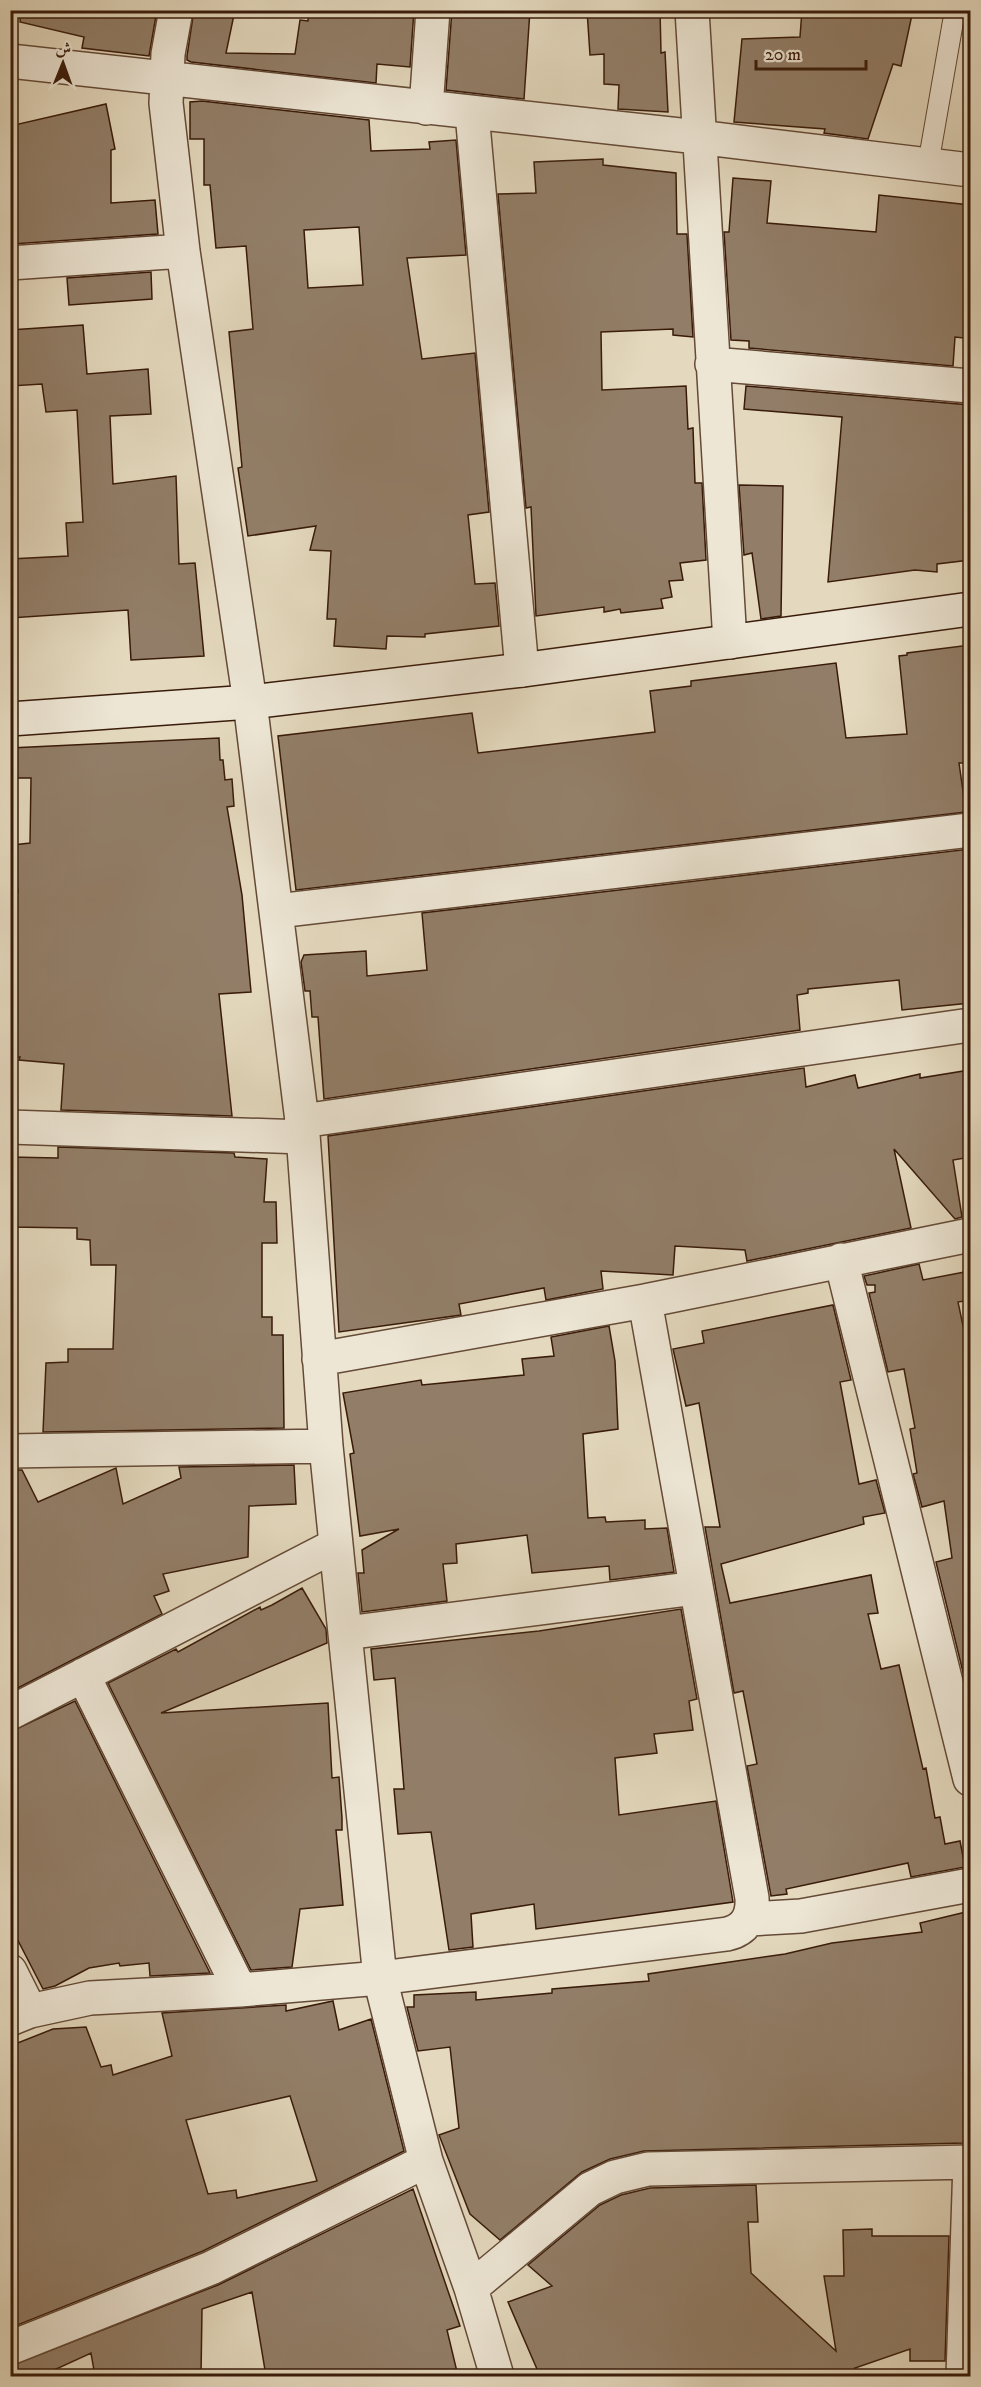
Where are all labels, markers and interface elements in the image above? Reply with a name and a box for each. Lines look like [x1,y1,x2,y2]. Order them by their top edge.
north arrow [33,33,93,93]
scale bar [756,33,866,71]
text: ش [55,39,71,59]
text: 20 m [765,44,801,66]

